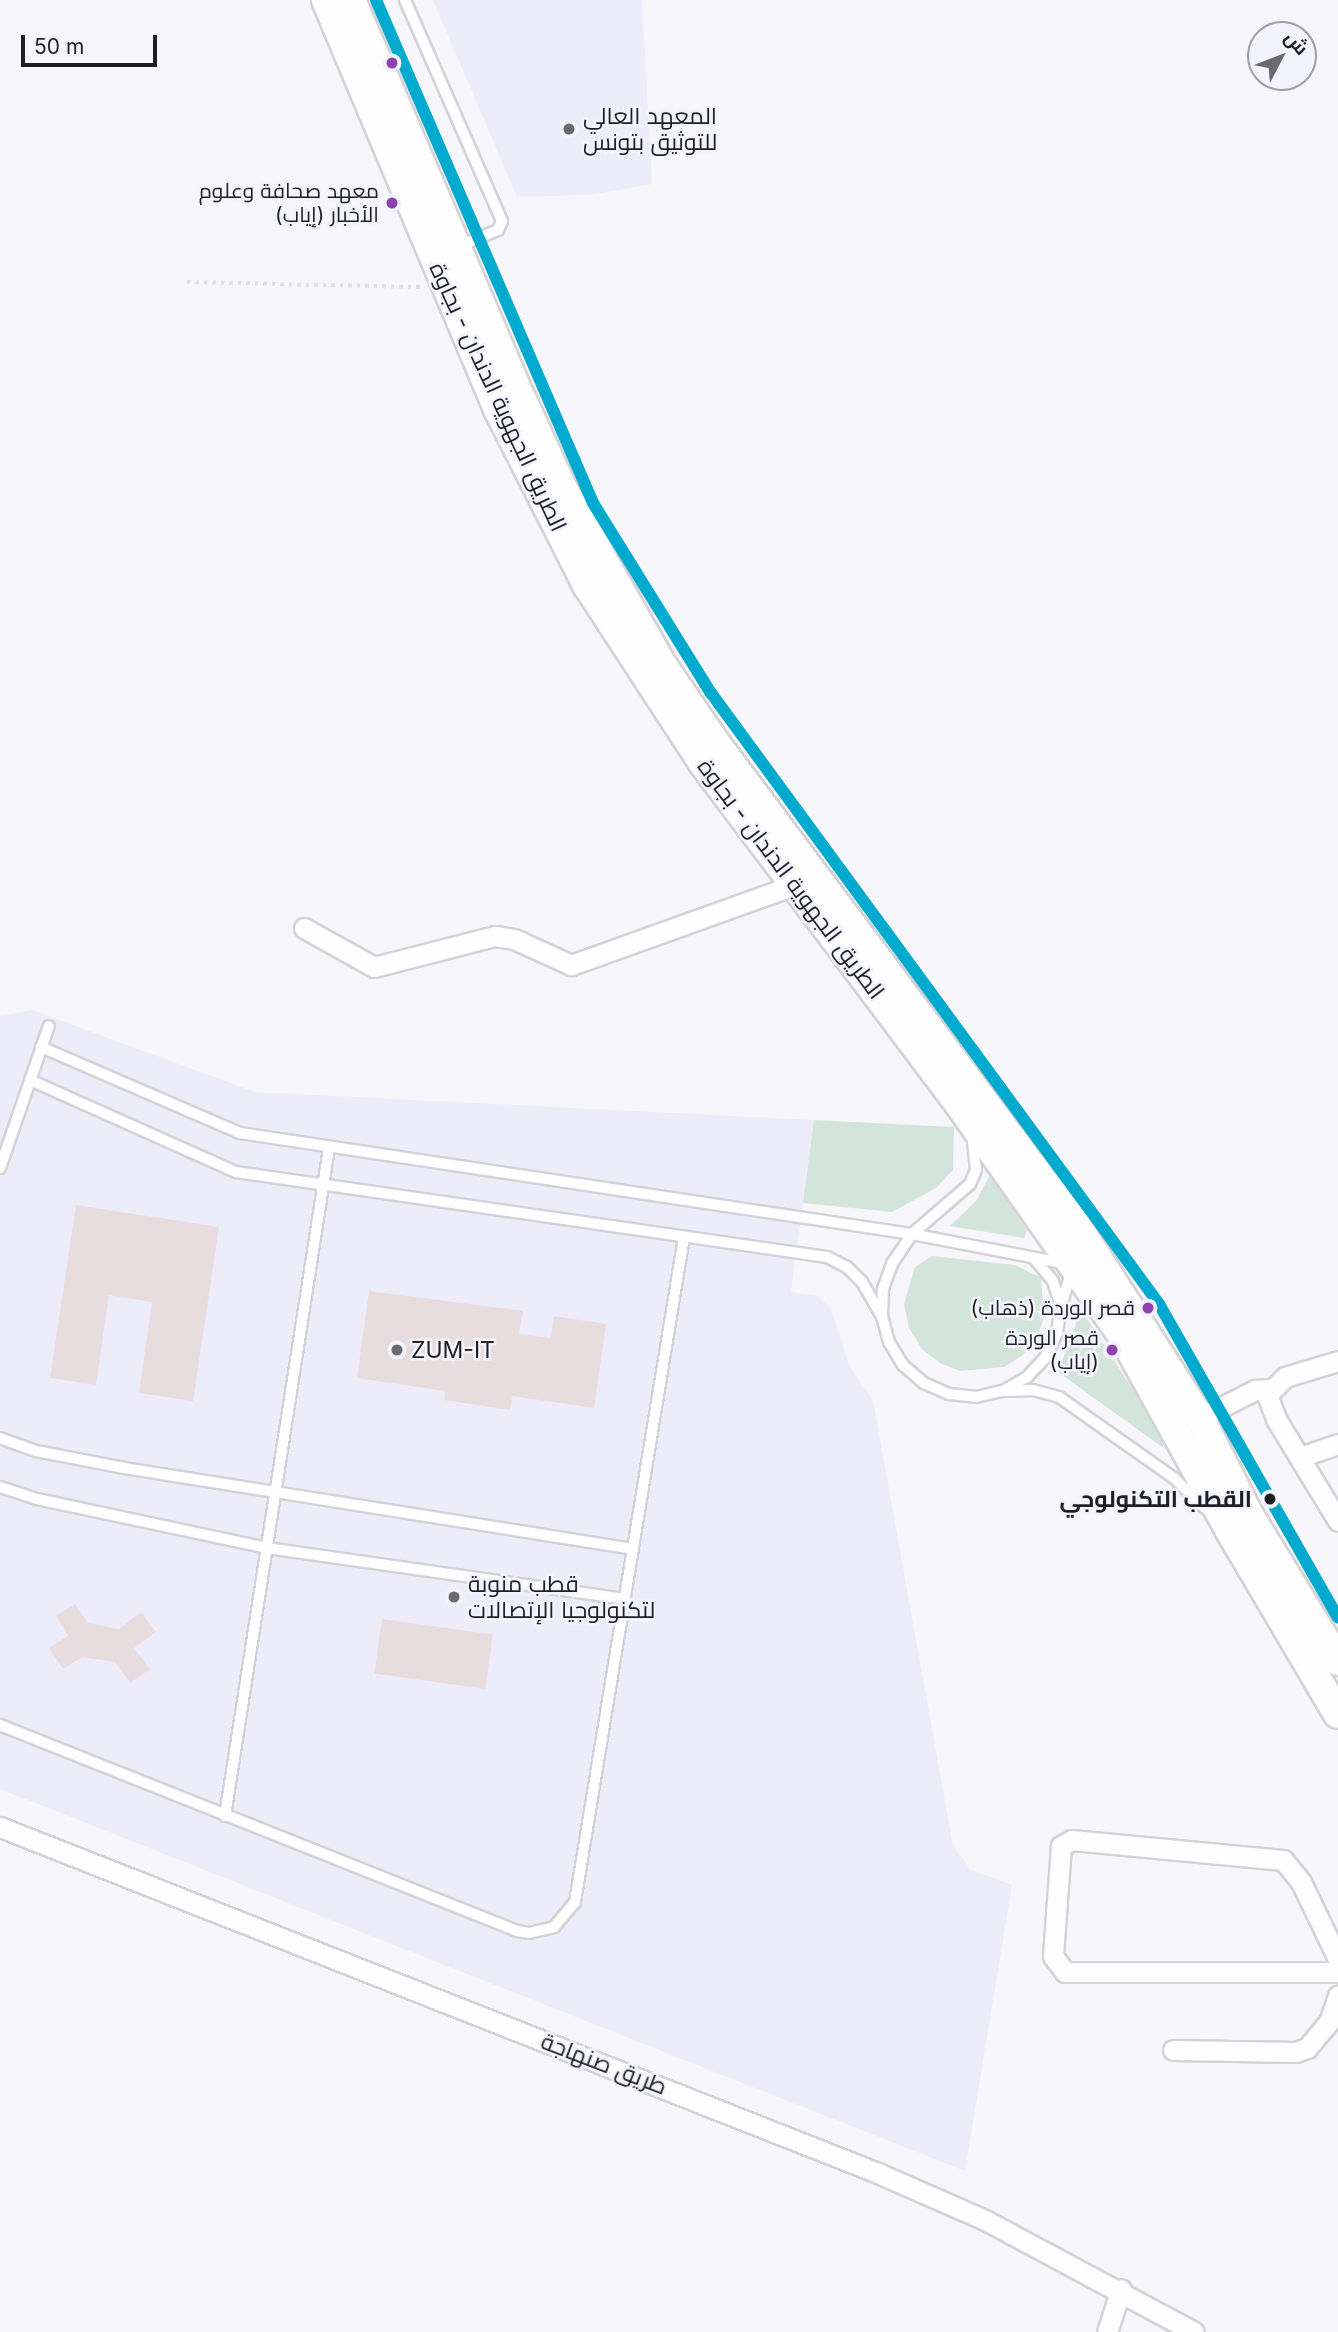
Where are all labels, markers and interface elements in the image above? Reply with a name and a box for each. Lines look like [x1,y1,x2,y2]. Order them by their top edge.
scale bar [24,21,161,65]
north arrow [1247,21,1317,91]
text: ش [1280,26,1313,60]
text: 50 m [34,34,84,59]
unlabelled marker [385,56,399,70]
place label: المعهد العالي للتوثيق بتونس [583,102,717,156]
marker: المعهد العالي للتوثيق بتونس [561,121,577,137]
place label: معهد صحافة وعلوم الأخبار (إياب) [199,178,379,228]
marker: معهد صحافة وعلوم الأخبار (إياب) [385,196,399,210]
street label: الطريق الجهوية الدندان - بجاوة [423,258,573,536]
street label: الطريق الجهوية الدندان - بجاوة [692,754,890,1004]
place label: قصر الوردة (ذهاب) [970,1295,1135,1321]
marker: قصر الوردة (ذهاب) [1141,1301,1155,1315]
place label: قصر الوردة (إياب) [1005,1325,1099,1375]
place label: ZUM-IT [411,1336,495,1364]
marker: ZUM-IT [389,1342,405,1358]
marker: قصر الوردة (إياب) [1105,1343,1119,1357]
place label: القطب التكنولوجي [1059,1485,1252,1513]
marker: القطب التكنولوجي [1258,1487,1282,1511]
place label: قطب منوبة لتكنولوجيا الإتصالات [468,1570,655,1624]
marker: قطب منوبة لتكنولوجيا الإتصالات [446,1589,462,1605]
street label: طريق صنهاجة [537,2027,671,2101]

